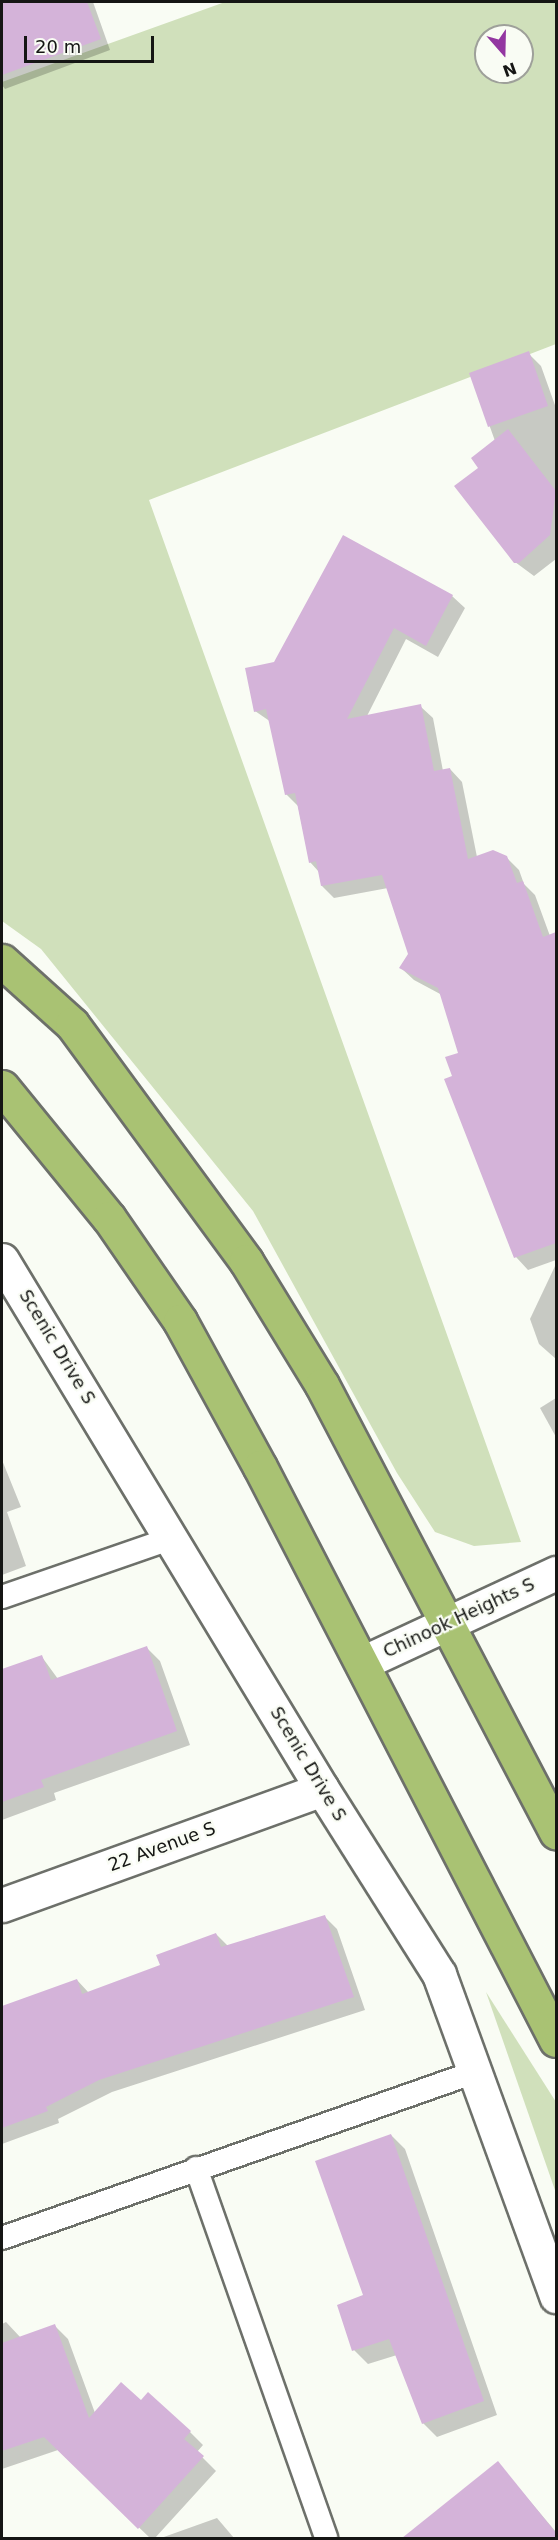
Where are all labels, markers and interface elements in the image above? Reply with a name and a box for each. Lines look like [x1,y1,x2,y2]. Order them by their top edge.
scale bar [27,24,158,62]
north arrow [474,24,534,84]
text: 20 m [35,36,81,57]
text: N [500,58,519,81]
street label: Scenic Drive S [14,1286,100,1408]
street label: Chinook Heights S [380,1573,538,1663]
street label: Scenic Drive S [265,1703,351,1825]
street label: 22 Avenue S [105,1818,219,1876]

